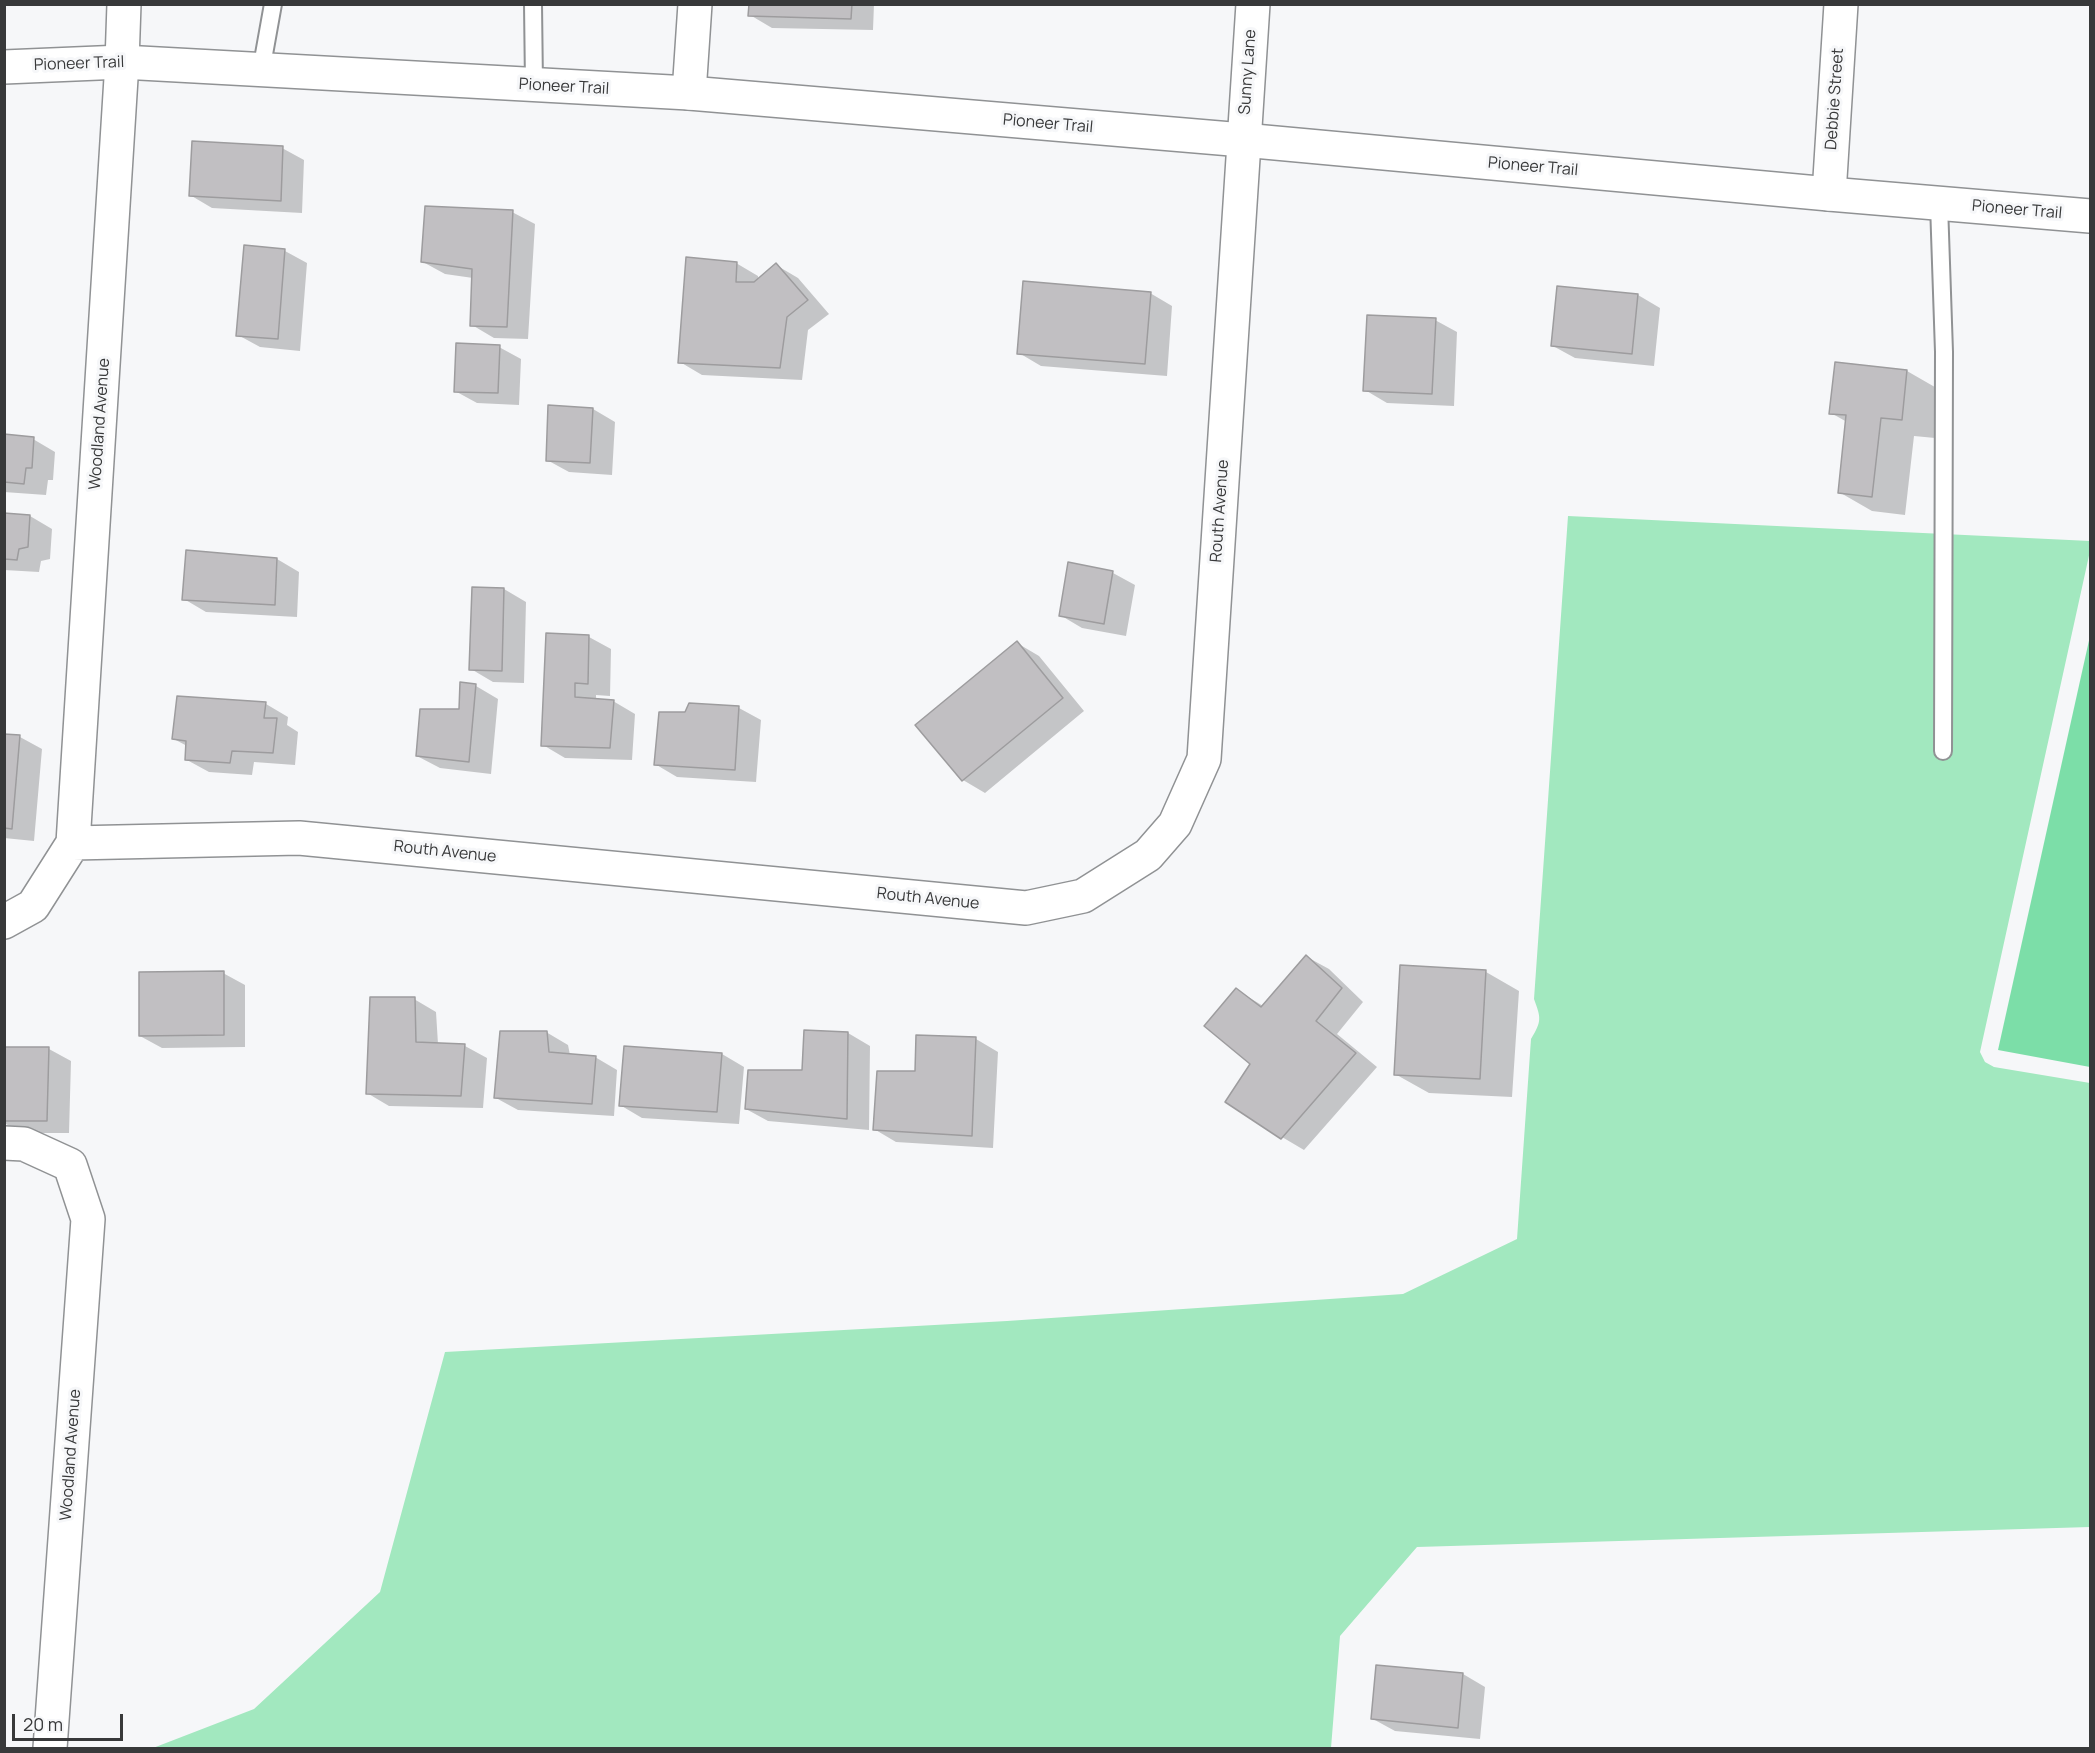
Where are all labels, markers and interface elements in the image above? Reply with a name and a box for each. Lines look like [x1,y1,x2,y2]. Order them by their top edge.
street label: Sunny Lane [1235,29,1261,115]
street label: Debbie Street [1822,47,1848,151]
street label: Pioneer Trail [33,53,125,75]
street label: Pioneer Trail [518,75,610,99]
street label: Pioneer Trail [1002,110,1094,138]
street label: Pioneer Trail [1487,153,1579,181]
street label: Pioneer Trail [1971,196,2063,224]
street label: Woodland Avenue [86,358,114,490]
street label: Routh Avenue [1207,459,1233,563]
street label: Routh Avenue [393,837,497,867]
street label: Routh Avenue [876,884,980,914]
street label: Woodland Avenue [57,1389,85,1521]
scale bar [15,1702,126,1740]
text: 20 m [23,1712,63,1736]

